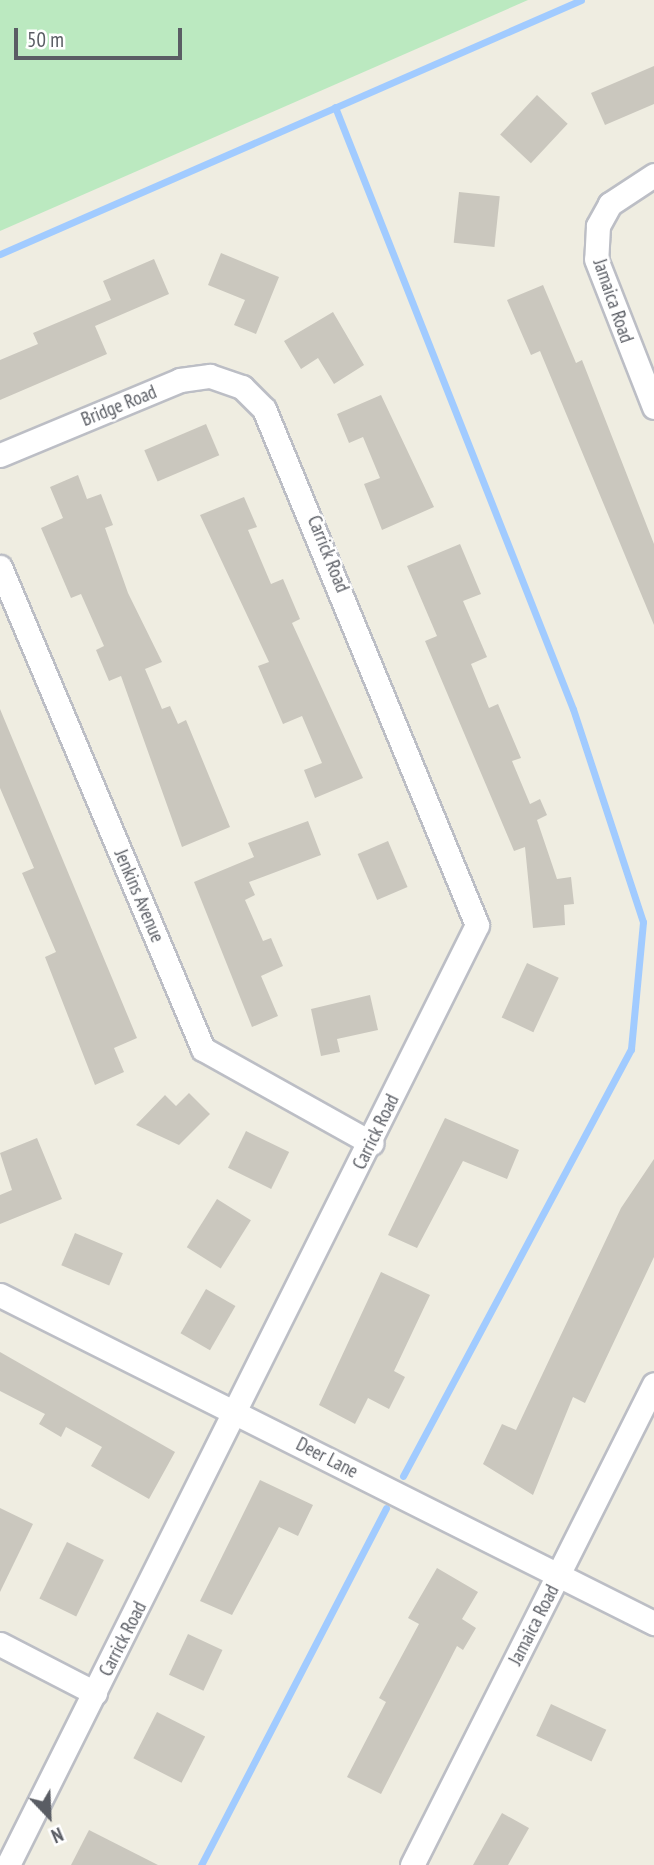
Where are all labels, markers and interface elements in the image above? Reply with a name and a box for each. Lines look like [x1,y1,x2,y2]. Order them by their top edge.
scale bar [18,14,186,58]
text: 50 m [27,26,64,53]
street label: Jamaica Road [588,256,638,346]
street label: Bridge Road [78,381,160,431]
street label: Carrick Road [302,512,354,596]
street label: Jenkins Avenue [109,846,169,946]
street label: Carrick Road [348,1091,404,1173]
street label: Deer Lane [292,1433,362,1483]
street label: Jamaica Road [504,1581,564,1669]
street label: Carrick Road [94,1598,152,1680]
north arrow [14,1781,84,1851]
text: N [48,1822,67,1848]

